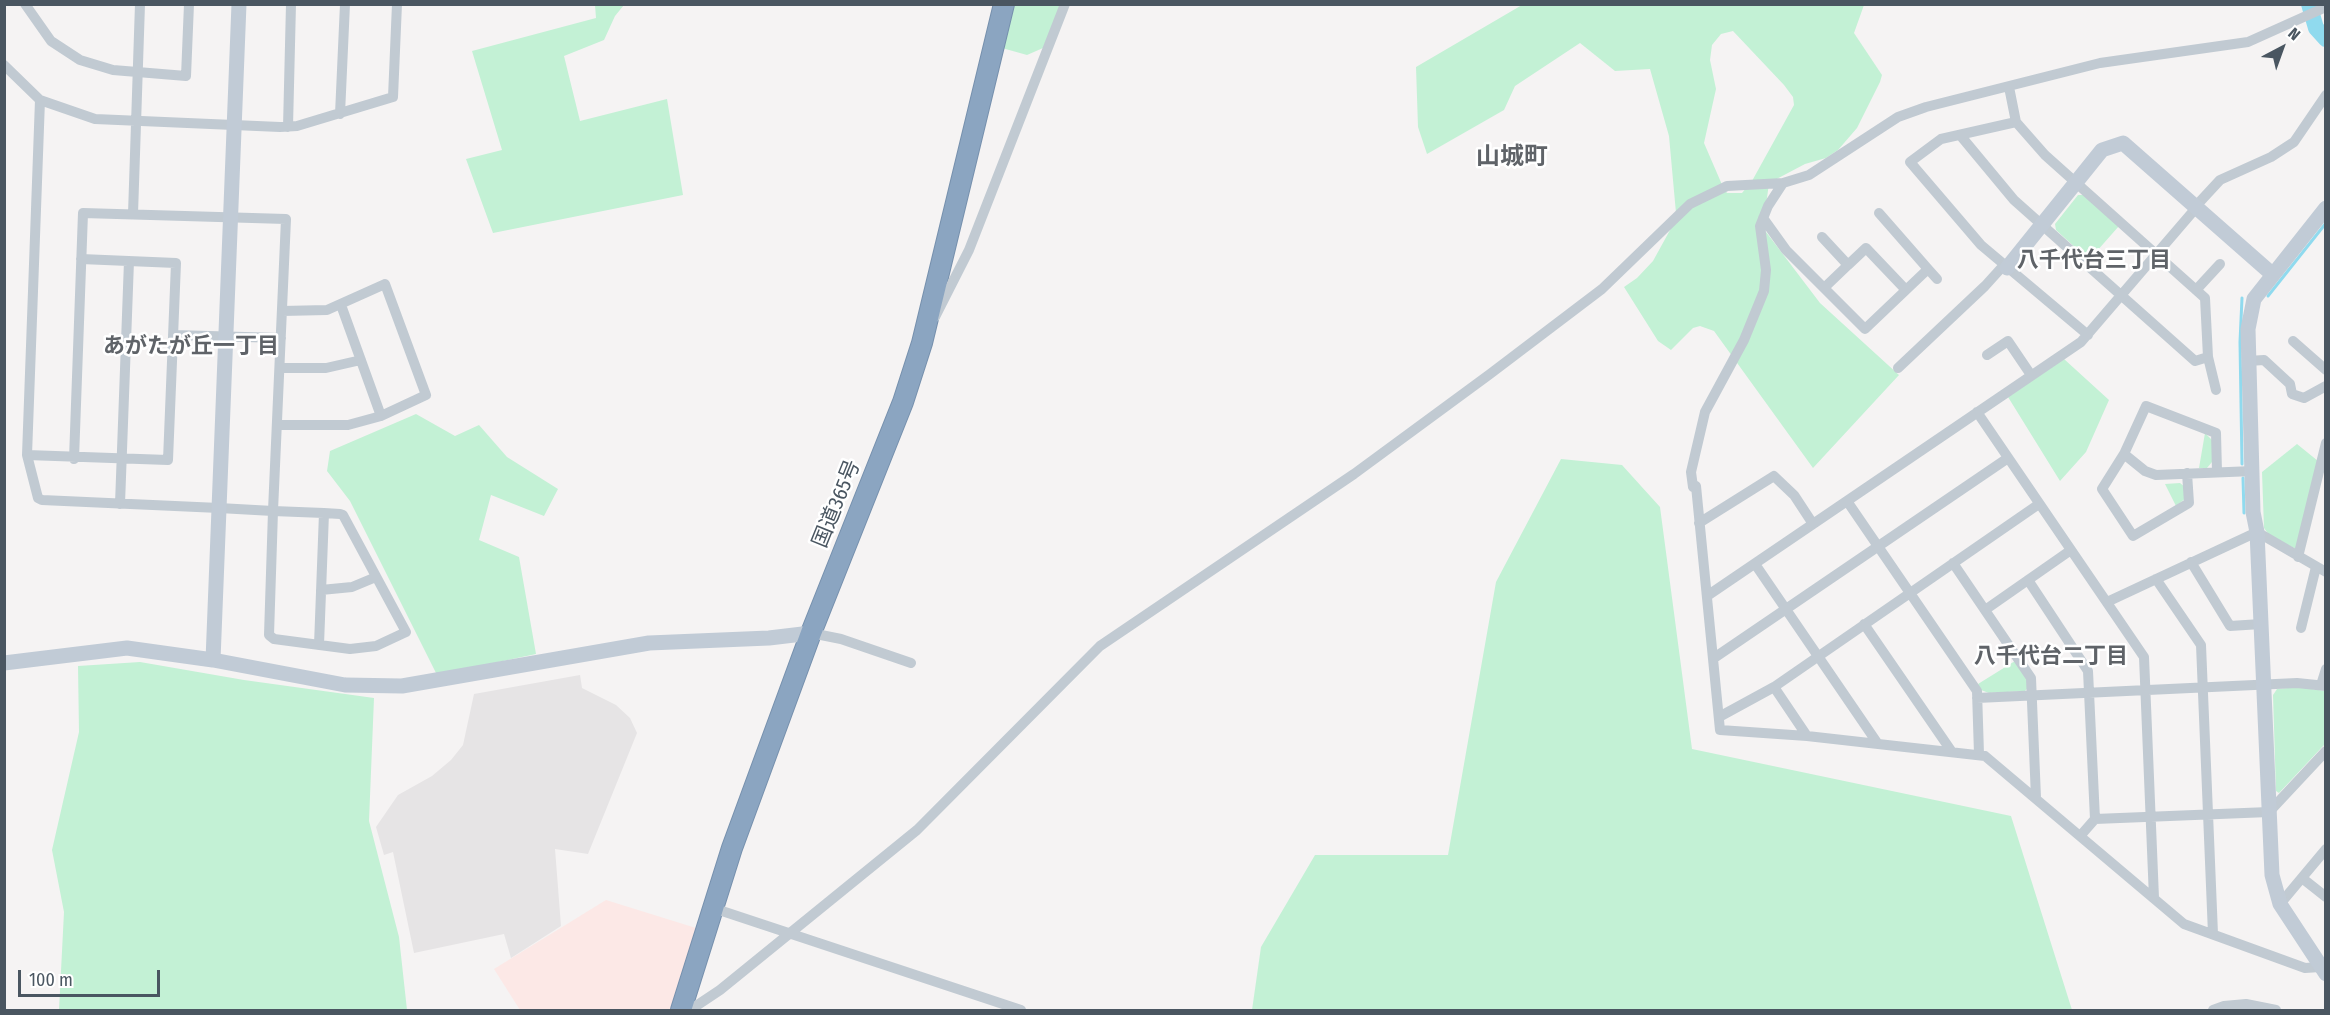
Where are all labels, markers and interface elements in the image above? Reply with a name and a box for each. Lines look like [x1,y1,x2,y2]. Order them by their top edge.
north arrow [2252,18,2312,78]
text: N [2284,24,2304,44]
district label: 山城町 [1476,143,1548,171]
district label: 八千代台三丁目 [2017,248,2171,274]
district label: あがたが丘一丁目 [103,334,279,360]
street label: 国道365号 [808,456,866,552]
district label: 八千代台二丁目 [1974,644,2128,670]
scale bar [21,958,164,996]
text: 100 m [29,969,73,991]

